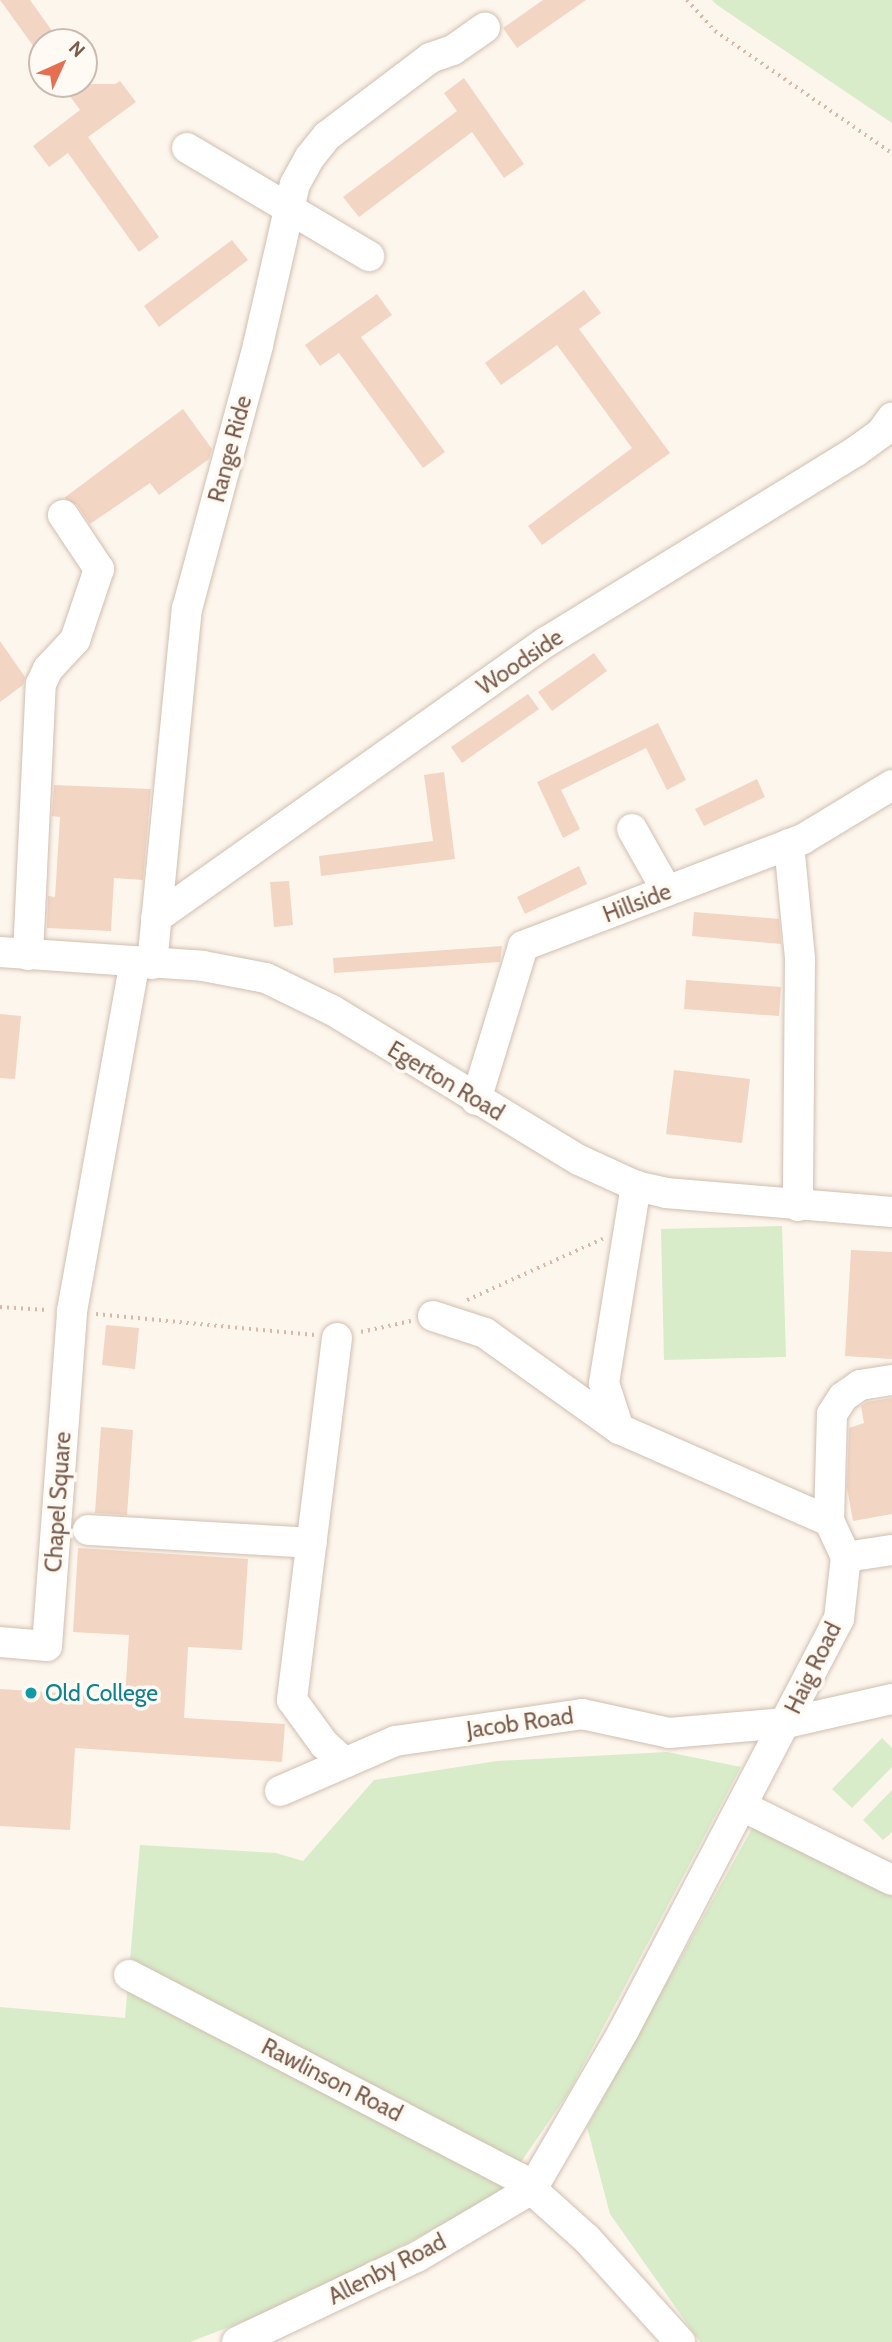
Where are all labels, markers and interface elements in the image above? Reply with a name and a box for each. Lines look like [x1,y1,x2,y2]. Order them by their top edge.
north arrow [28,28,98,98]
text: N [64,36,90,62]
street label: Range Ride [203,393,257,505]
street label: Woodside [472,623,568,701]
street label: Hillside [599,877,675,929]
street label: Egerton Road [383,1035,509,1127]
street label: Chapel Square [39,1431,77,1573]
street label: Haig Road [779,1618,847,1718]
place label: Old College [45,1679,158,1707]
marker: Old College [23,1685,39,1701]
street label: Jacob Road [465,1702,575,1744]
street label: Rawlinson Road [257,2033,407,2127]
street label: Allenby Road [323,2228,451,2310]

